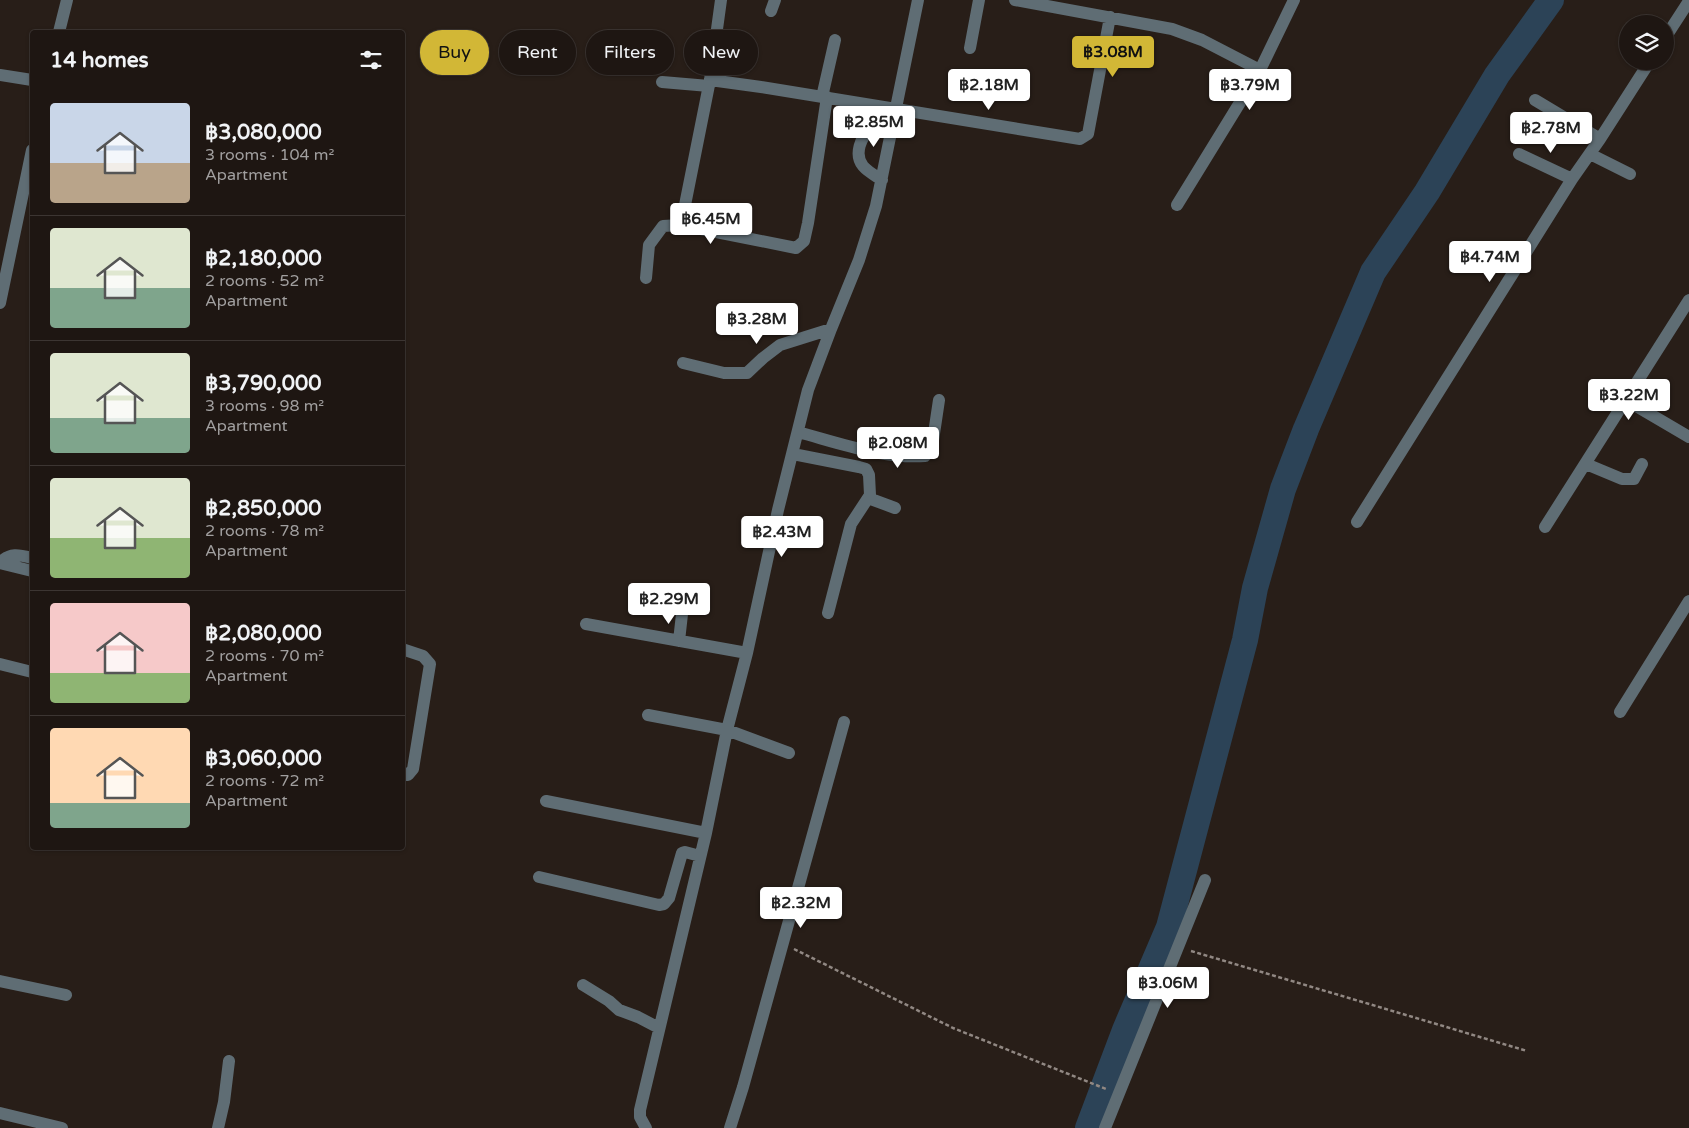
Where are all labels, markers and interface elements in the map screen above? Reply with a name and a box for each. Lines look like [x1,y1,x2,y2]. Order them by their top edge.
map controls [1619,15,1674,70]
button: layers [1619,15,1674,70]
chip: Buy [420,30,489,75]
chip: Rent [499,30,576,75]
chip: Filters [586,30,674,75]
chip: New [684,30,758,75]
pin: ฿3.08M [1072,36,1154,78]
text: ฿3.08M [1083,42,1143,62]
icon: filters [357,46,385,74]
text: 14 homes [50,48,149,73]
pin: ฿2.18M [948,68,1030,111]
pin: ฿3.79M [1209,68,1291,111]
text: ฿2.18M [959,75,1019,95]
text: ฿3.79M [1220,75,1280,95]
pin: ฿2.85M [833,106,915,148]
text: ฿2.85M [844,112,904,132]
pin: ฿2.78M [1510,112,1592,154]
text: ฿2.78M [1521,118,1581,138]
text: ฿3,080,000 [205,120,322,145]
icon: home [90,123,150,183]
text: 3 rooms · 104 m² [205,145,334,165]
text: Apartment [205,165,288,185]
pin: ฿6.45M [670,202,752,245]
text: ฿6.45M [681,209,741,229]
pin: ฿4.74M [1449,240,1531,283]
text: ฿2,180,000 [205,246,322,271]
text: ฿4.74M [1460,247,1520,267]
icon: home [90,248,150,308]
text: 2 rooms · 52 m² [205,271,324,291]
text: Apartment [205,291,288,311]
pin: ฿3.28M [716,302,798,345]
text: ฿3.28M [727,309,787,329]
text: ฿3,790,000 [205,371,321,396]
icon: home [90,373,150,433]
pin: ฿3.22M [1588,378,1670,421]
text: ฿3.22M [1599,385,1659,405]
text: 3 rooms · 98 m² [205,396,324,416]
text: Apartment [205,416,288,436]
pin: ฿2.08M [857,426,939,469]
text: ฿2.08M [868,433,928,453]
text: ฿2,850,000 [205,496,322,521]
icon: home [90,498,150,558]
pin: ฿2.43M [741,516,823,558]
text: 2 rooms · 78 m² [205,521,324,541]
text: ฿2.43M [752,522,812,542]
text: Apartment [205,541,288,561]
pin: ฿2.29M [628,582,710,625]
text: ฿2.29M [639,589,699,609]
text: ฿2,080,000 [205,621,322,646]
icon: home [90,623,150,683]
text: 2 rooms · 70 m² [205,646,324,666]
text: Apartment [205,666,288,686]
text: ฿3,060,000 [205,746,322,771]
icon: home [90,748,150,808]
text: 2 rooms · 72 m² [205,771,324,791]
text: Apartment [205,791,288,811]
pin: ฿2.32M [760,886,842,929]
text: ฿2.32M [771,893,831,913]
pin: ฿3.06M [1127,966,1209,1009]
text: ฿3.06M [1138,973,1198,993]

